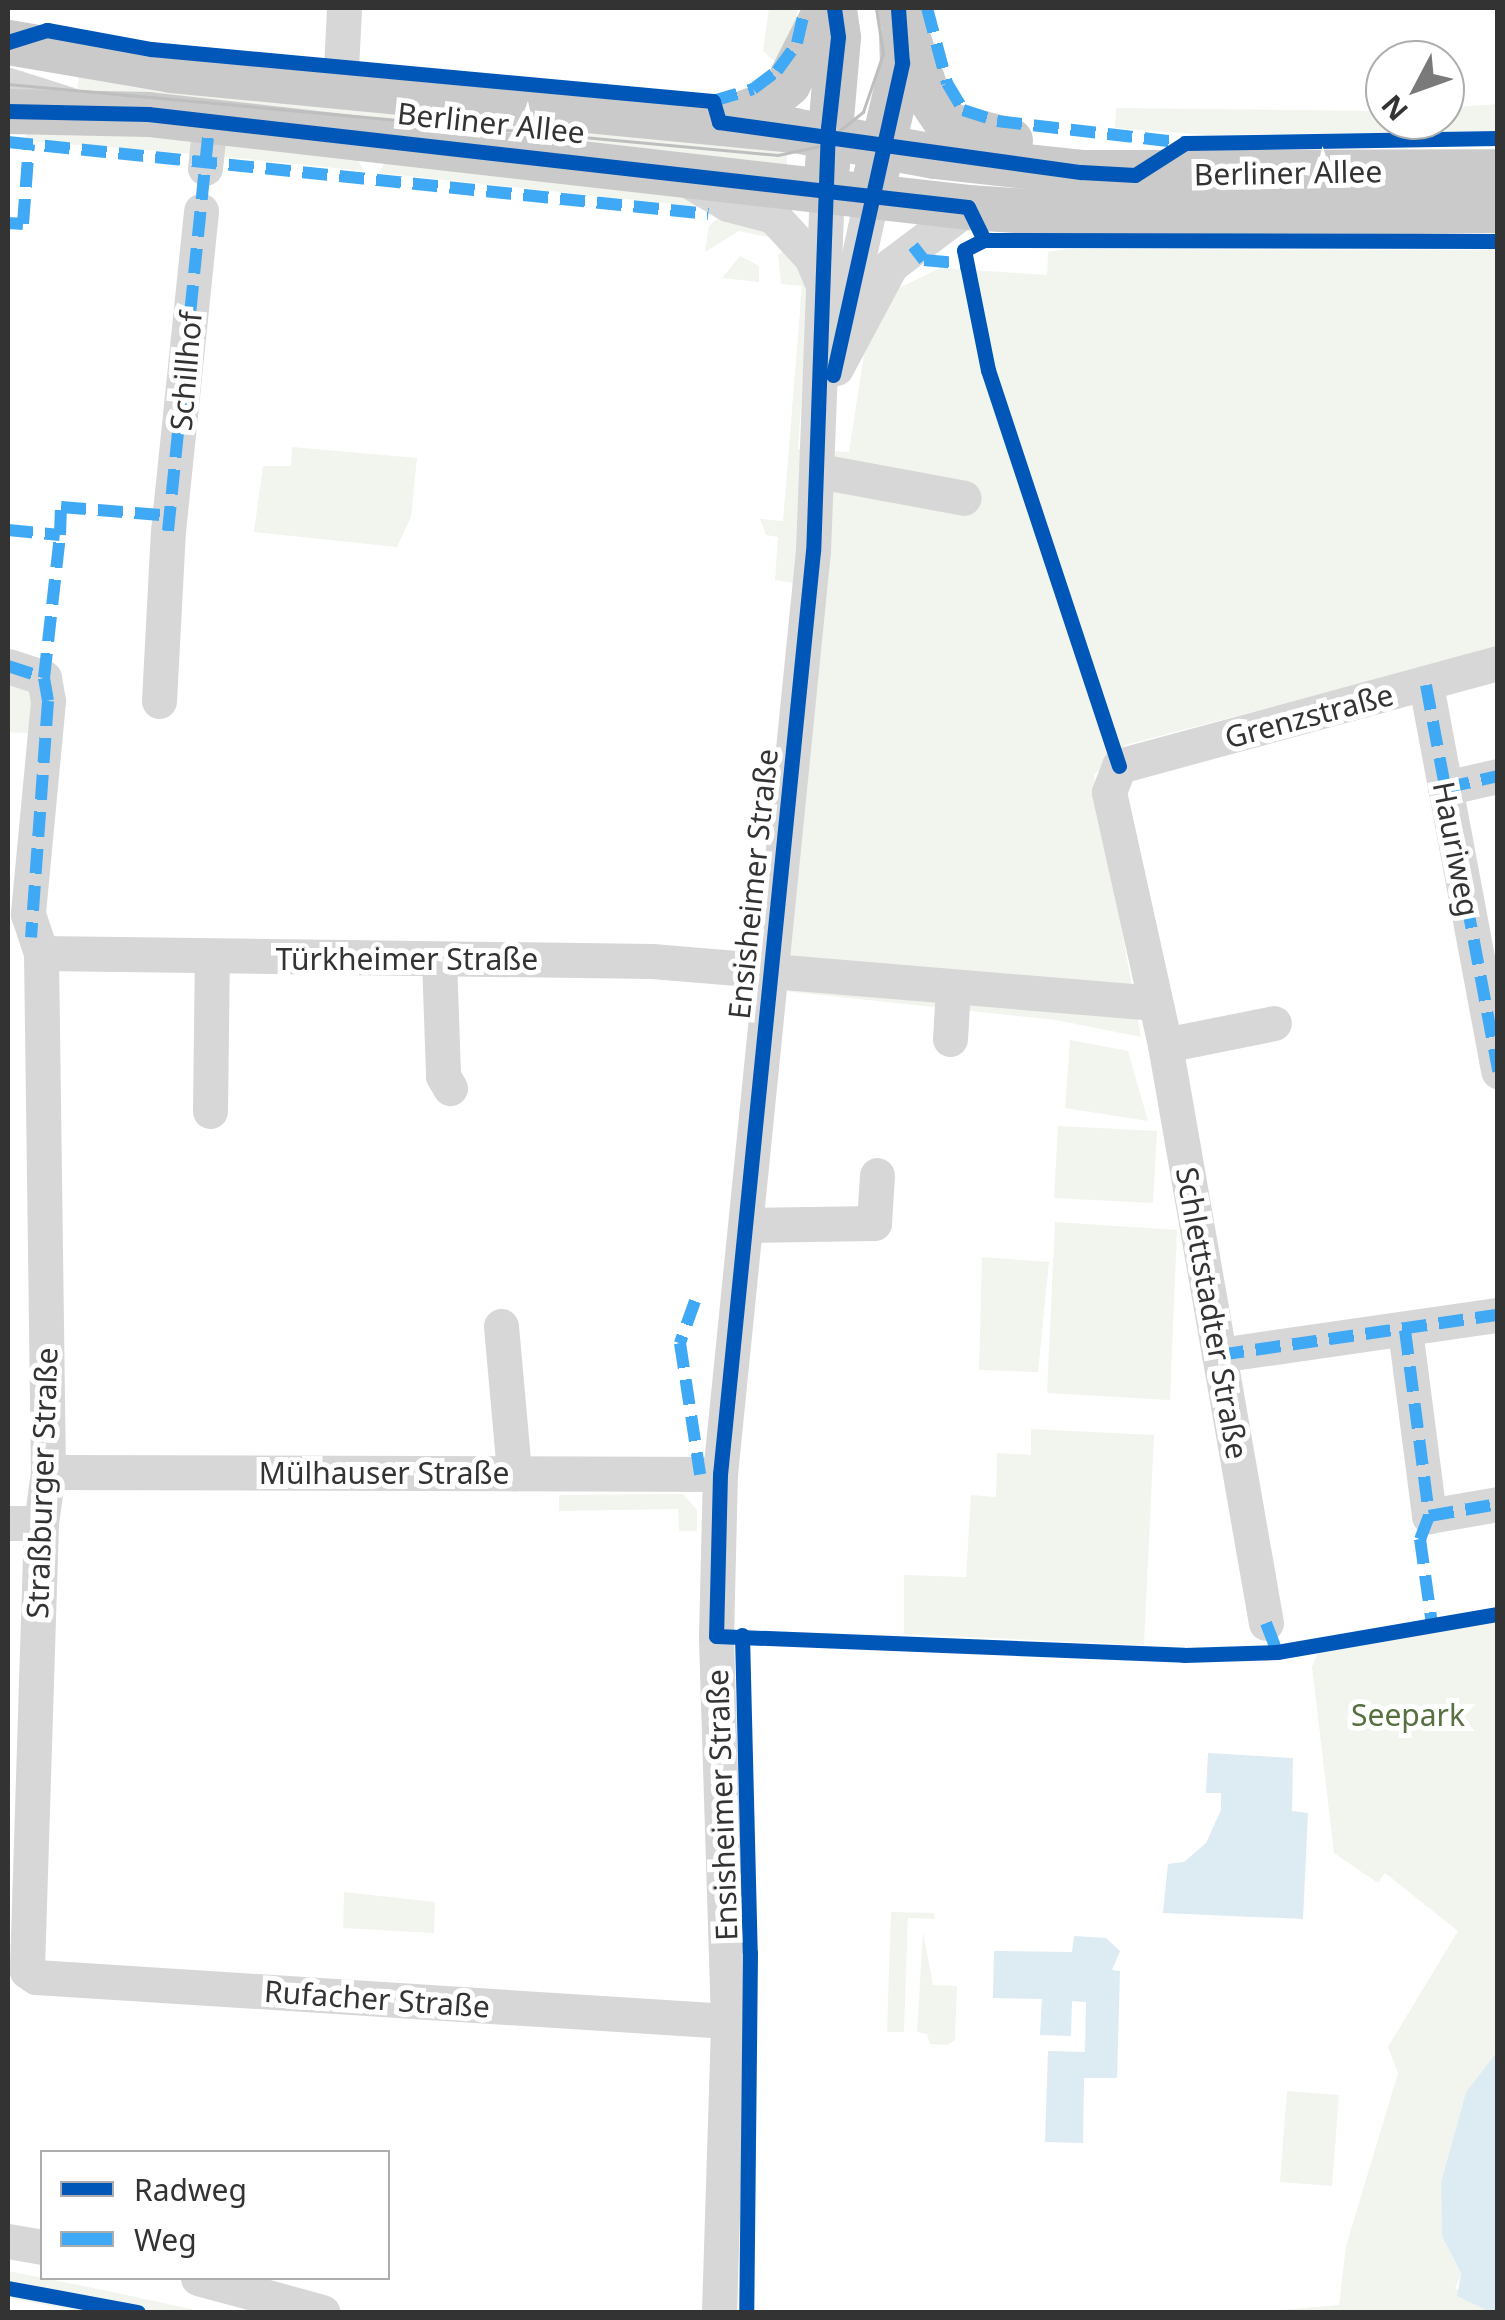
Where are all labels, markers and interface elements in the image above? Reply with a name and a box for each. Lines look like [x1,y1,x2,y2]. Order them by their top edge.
north arrow [1365,40,1465,140]
text: N [1372,87,1416,129]
street label: Berliner Allee [395,95,587,151]
street label: Berliner Allee [1193,153,1383,193]
street label: Schillhof [163,310,209,432]
street label: Grenzstraße [1221,676,1397,756]
street label: Ensisheimer Straße [721,747,785,1021]
street label: Hauriweg [1425,778,1487,920]
street label: Türkheimer Straße [276,941,538,977]
street label: Schlettstadter Straße [1169,1164,1255,1462]
street label: Straßburger Straße [19,1347,65,1619]
street label: Mülhauser Straße [259,1455,509,1491]
street label: Ensisheimer Straße [699,1669,745,1941]
park label: Seepark [1351,1697,1465,1733]
street label: Rufacher Straße [263,1973,491,2025]
legend [40,2150,390,2280]
text: Radweg [134,2169,247,2210]
text: Weg [134,2219,197,2260]

